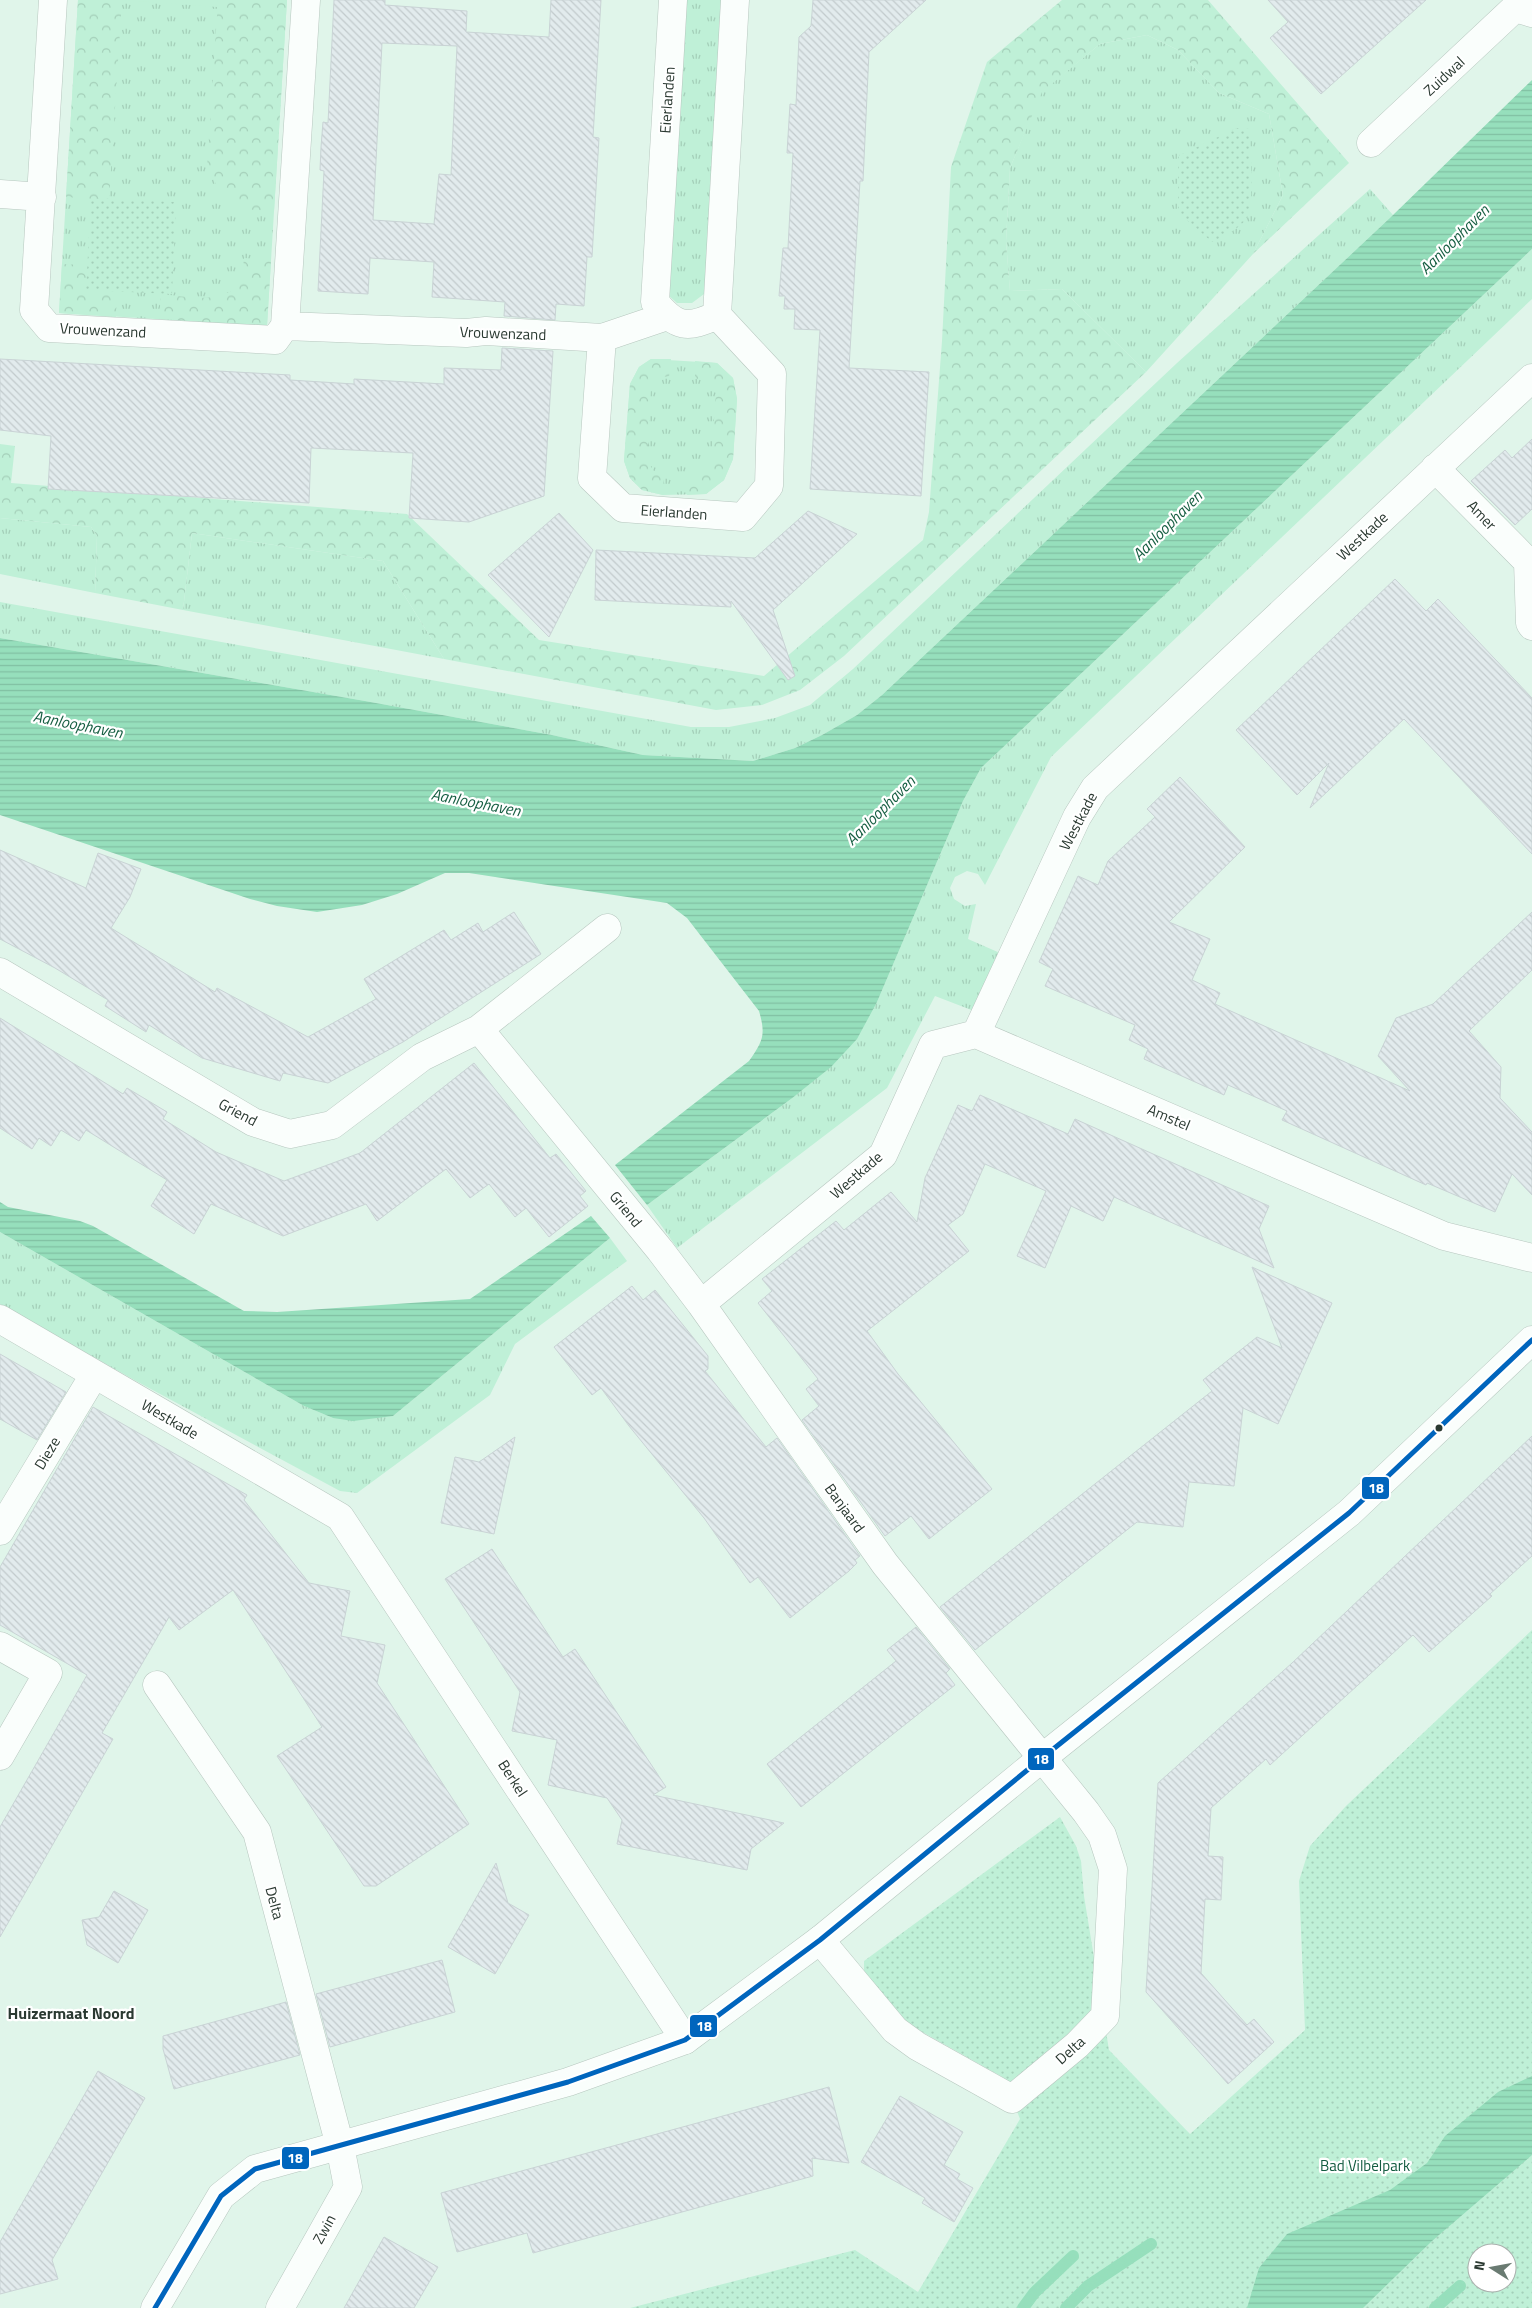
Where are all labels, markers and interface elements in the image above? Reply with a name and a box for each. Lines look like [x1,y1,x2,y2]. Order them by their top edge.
street label: Zuidwal [1418,51,1470,101]
street label: Eierlanden [653,66,681,134]
water label: Aanloophaven [1414,198,1495,279]
street label: Vrouwenzand [59,316,147,344]
street label: Vrouwenzand [459,320,547,346]
water label: Aanloophaven [1127,484,1208,565]
street label: Amer [1462,495,1502,535]
street label: Eierlanden [640,498,708,526]
street label: Westkade [1331,506,1393,566]
water label: Aanloophaven [31,704,126,745]
water label: Aanloophaven [840,769,921,850]
water label: Aanloophaven [429,782,524,823]
street label: Westkade [1053,788,1103,854]
street label: Griend [214,1092,262,1132]
street label: Amstel [1144,1098,1194,1136]
street label: Westkade [825,1146,887,1204]
street label: Griend [604,1186,648,1232]
street label: Westkade [137,1393,203,1445]
unlabelled marker [1434,1423,1444,1433]
street label: Dieze [28,1432,66,1474]
line badge: 18 [1361,1476,1390,1500]
text: 18 [1368,1477,1384,1498]
street label: Banjaard [819,1479,871,1537]
line badge: 18 [1027,1747,1055,1771]
text: 18 [1033,1748,1049,1769]
street label: Berkel [492,1755,534,1801]
street label: Delta [260,1884,291,1923]
district label: Huizermaat Noord [7,2001,135,2025]
line badge: 18 [689,2014,718,2038]
text: 18 [696,2015,712,2036]
street label: Delta [1050,2030,1090,2070]
line badge: 18 [281,2146,310,2170]
text: 18 [287,2147,303,2168]
park label: Bad Vilbelpark [1320,2154,1410,2177]
street label: Zwin [307,2210,341,2248]
north arrow [1467,2243,1517,2293]
text: N [1468,2259,1490,2272]

